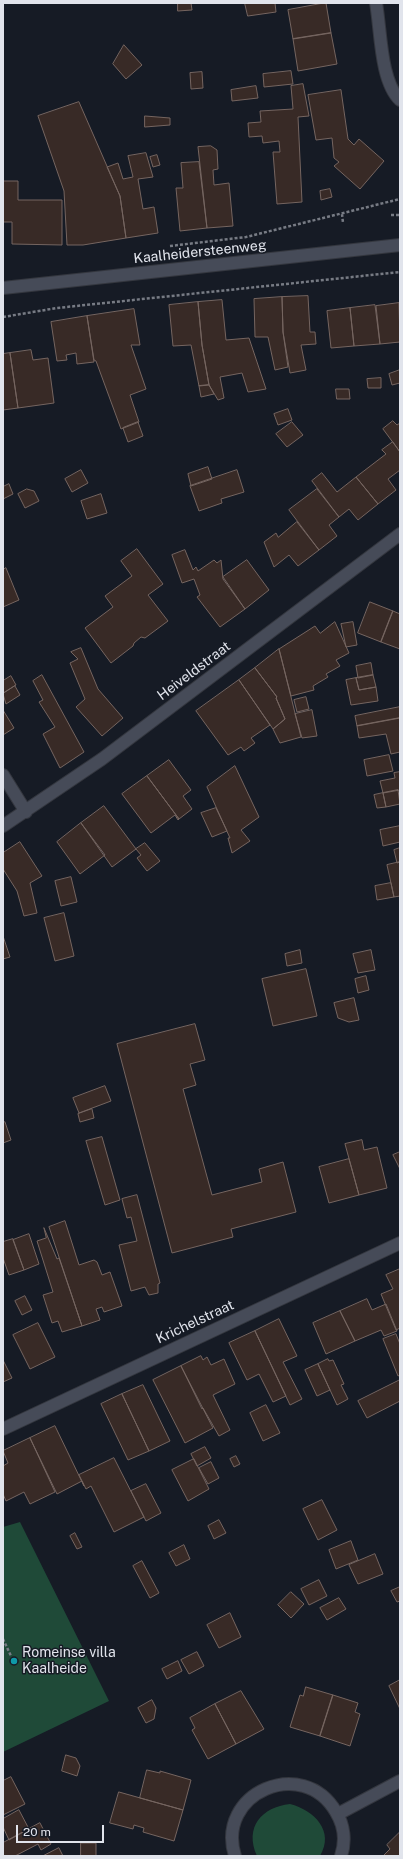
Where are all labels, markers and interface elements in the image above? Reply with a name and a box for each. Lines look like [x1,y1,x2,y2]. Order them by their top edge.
street label: Kaalheidersteenweg [133,237,267,267]
street label: Heiveldstraat [154,638,234,704]
street label: Krichelstraat [153,1297,237,1347]
place label: Romeinse villa Kaalheide [22,1645,116,1678]
marker: Romeinse villa Kaalheide [9,1656,19,1666]
scale bar [18,1817,106,1843]
text: 20 m [23,1825,51,1839]

